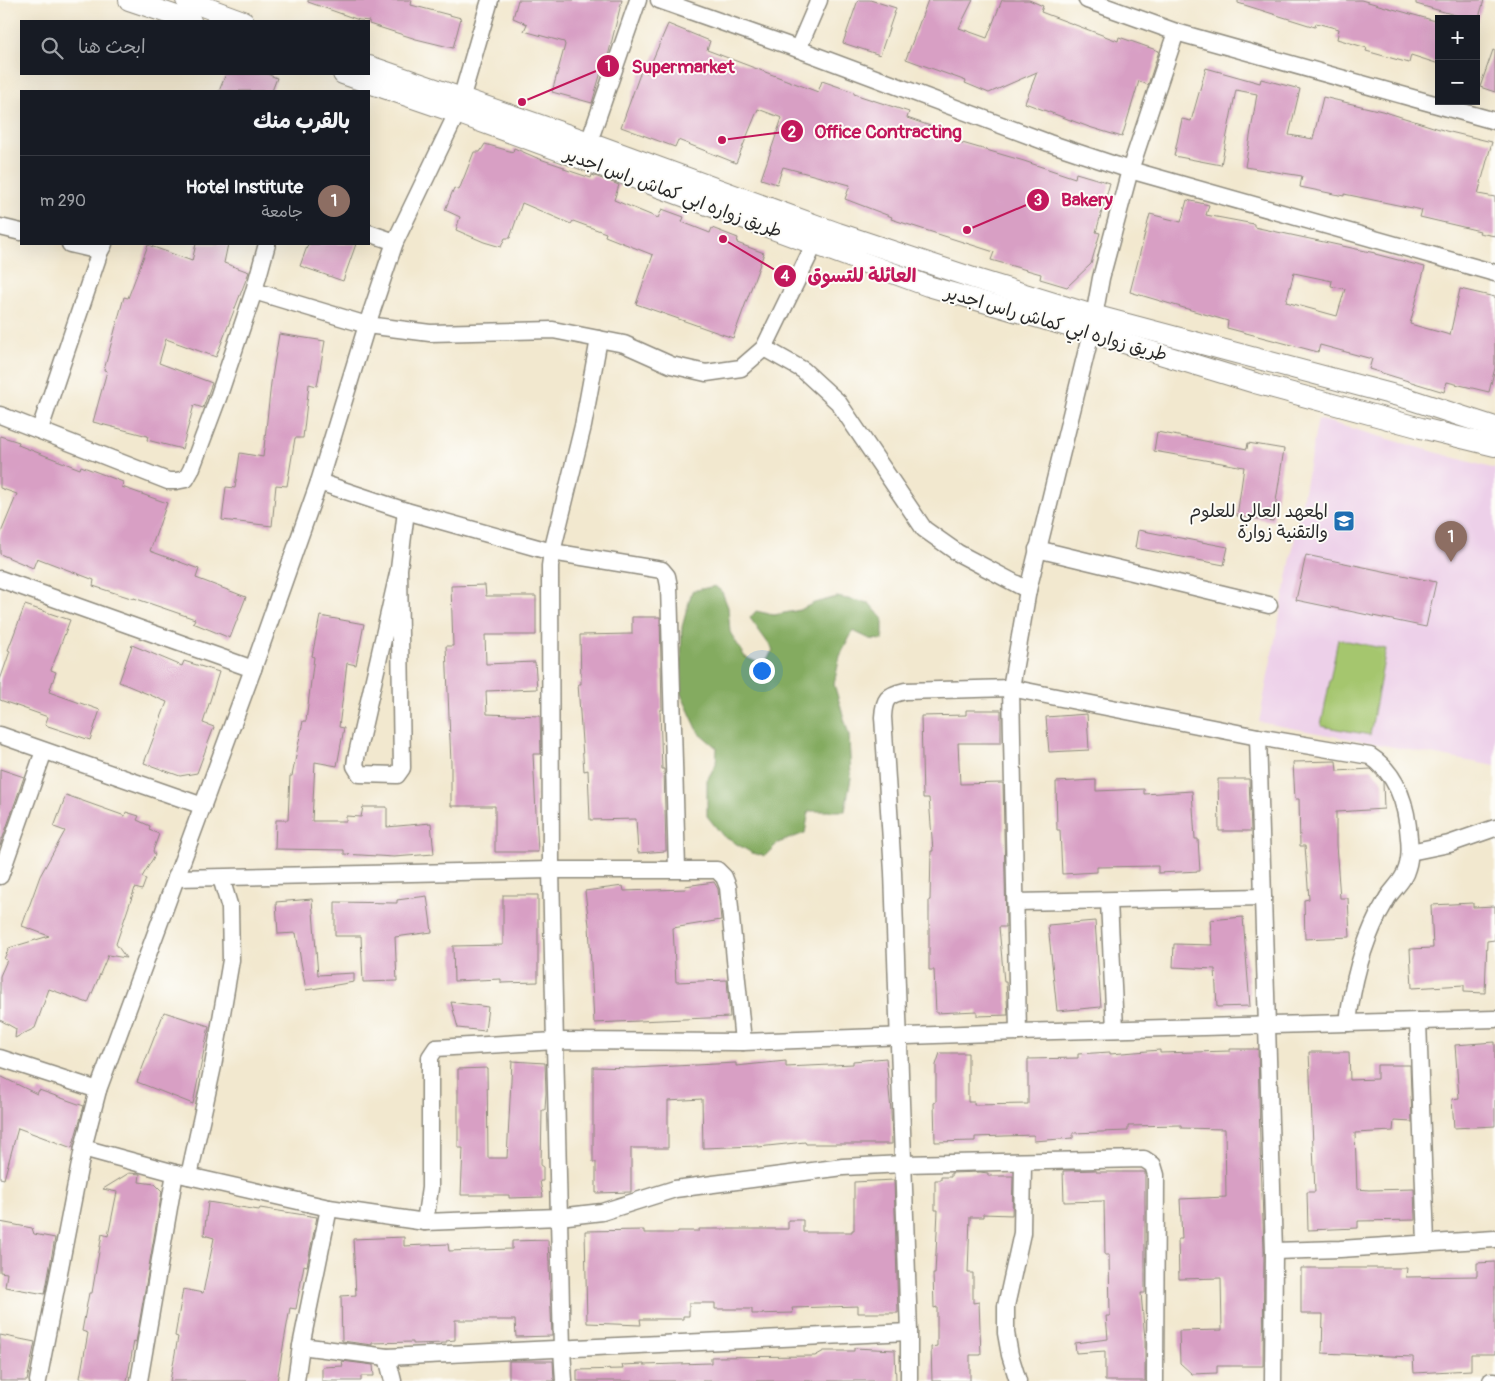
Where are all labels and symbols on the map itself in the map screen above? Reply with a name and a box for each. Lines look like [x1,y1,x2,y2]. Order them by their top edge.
callout: Supermarket [596,49,744,83]
text: Supermarket [631,55,736,79]
text: 1 [605,57,611,76]
callout: Office Contracting [780,114,972,148]
text: Office Contracting [814,120,962,144]
text: 2 [788,123,796,142]
street label: طريق زواره ابي كماش راس اجدير [558,142,785,247]
callout: Bakery [1026,183,1123,217]
text: Bakery [1061,188,1114,212]
text: 3 [1034,191,1042,210]
callout: العائلة للتسوق [773,259,926,293]
text: العائلة للتسوق [808,264,917,289]
text: 4 [781,267,790,286]
street label: طريق زواره ابي كماش راس اجدير [939,281,1170,371]
place label: المعهد العالي للعلوم والتقنية زوارة [1189,500,1328,544]
school or university icon: المعهد العالي للعلوم والتقنية زوارة [1332,509,1356,533]
pin: 1 [1435,521,1467,562]
your location [749,658,775,684]

